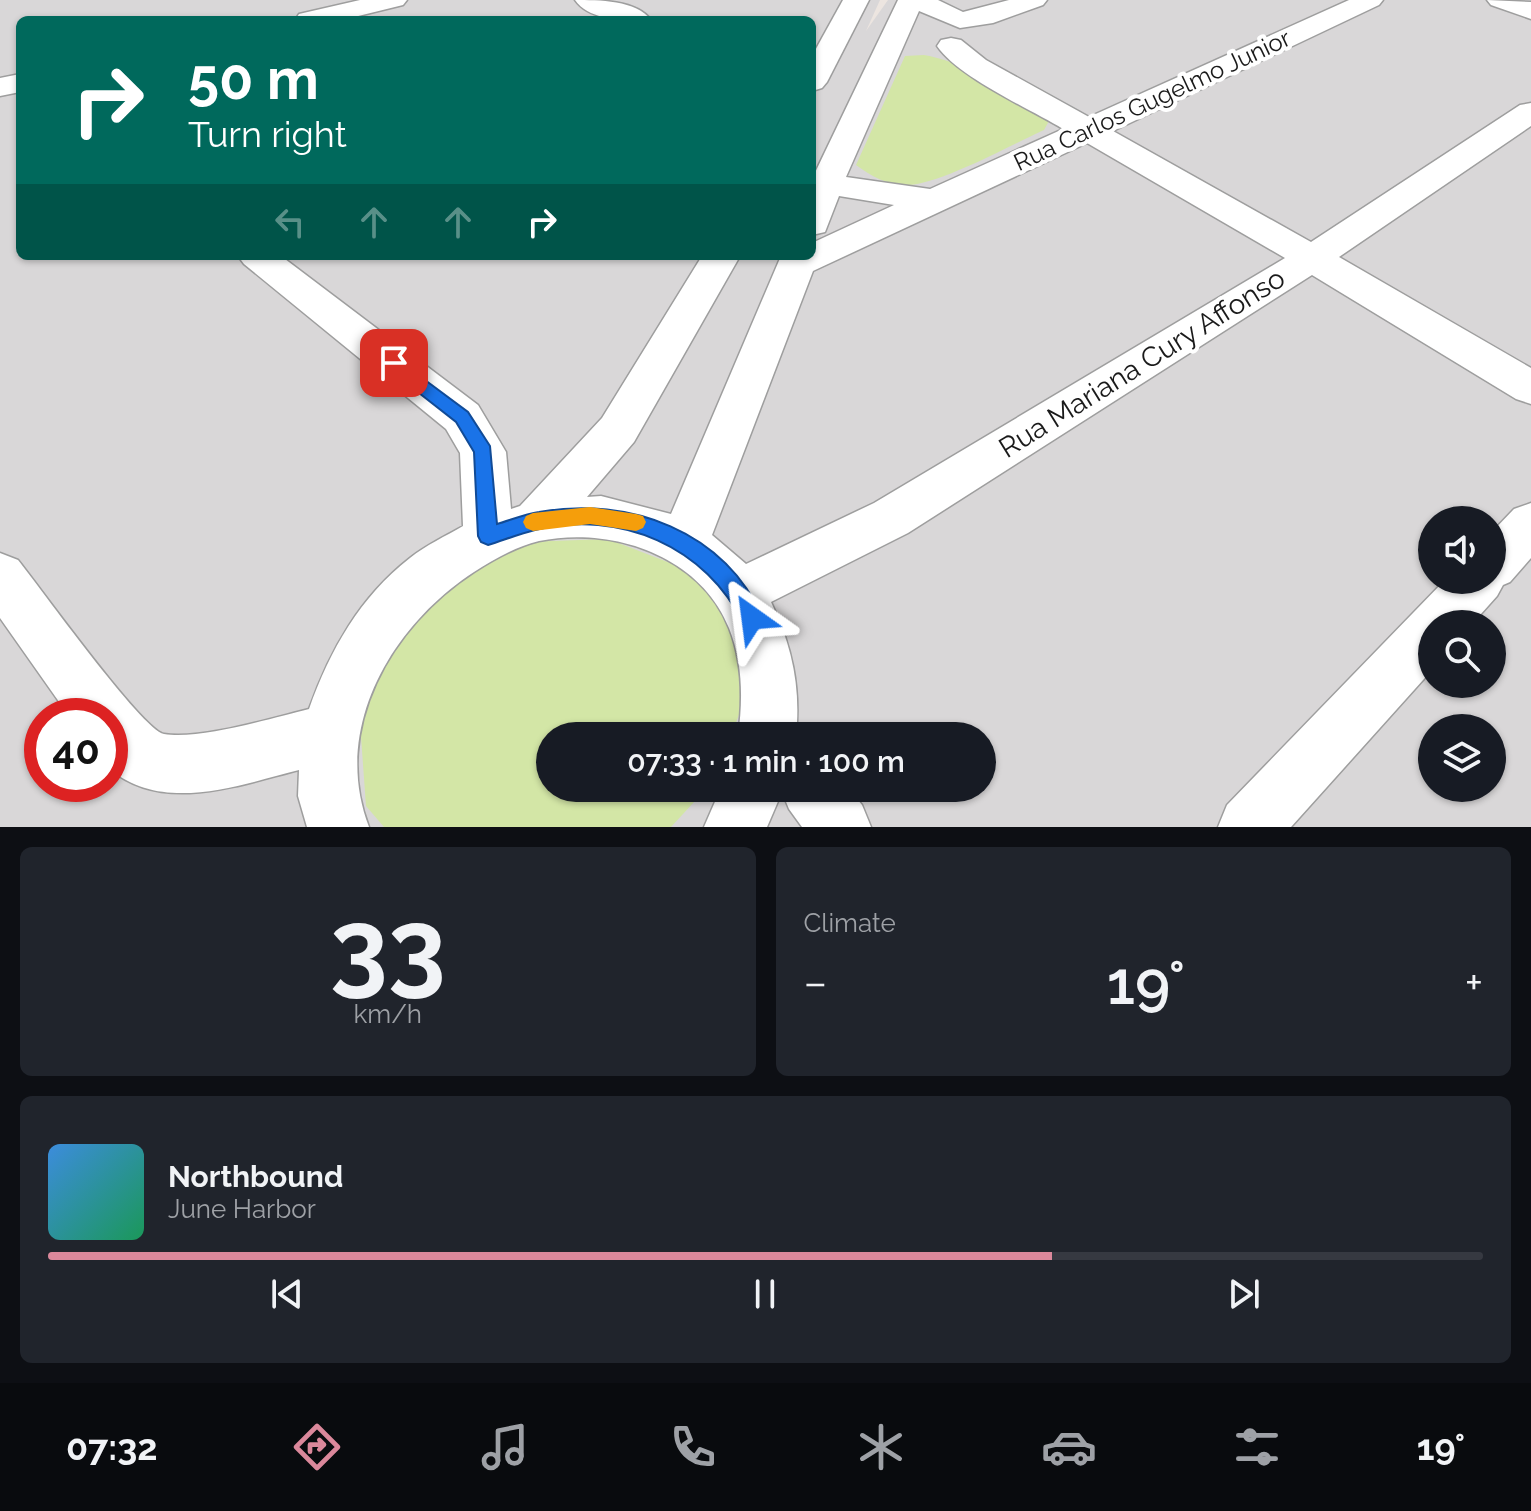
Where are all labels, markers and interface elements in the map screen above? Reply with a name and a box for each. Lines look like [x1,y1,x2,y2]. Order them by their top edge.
street label: Rua Carlos Gugelmo Junior [1009,23,1295,177]
text: 50 m [188,46,319,112]
icon: right [56,48,160,152]
text: Turn right [188,113,347,155]
icon: left [268,200,312,244]
icon: ahead [352,200,396,244]
icon: ahead [436,200,480,244]
icon: right [520,200,564,244]
street label: Rua Mariana Cury Affonso [993,261,1291,465]
pin [360,329,428,397]
icon: arrive [372,341,416,385]
map controls [1418,506,1506,802]
button: sound [1418,506,1506,594]
position arrow [710,576,794,660]
button: search [1418,610,1506,698]
speed limit sign: 40 [24,698,128,802]
button: layers [1418,714,1506,802]
text: 07:33 · 1 min · 100 m [627,744,905,779]
text: 33 [330,886,446,1008]
text: Climate [804,908,896,938]
text: 19° [1107,948,1185,1018]
text: − [804,957,827,1008]
text: + [1465,957,1483,1008]
text: km/h [353,999,422,1029]
text: Northbound [168,1159,343,1194]
text: June Harbor [168,1194,316,1224]
icon: previous [265,1272,309,1316]
icon: pause [743,1272,787,1316]
icon: next [1222,1272,1266,1316]
icon: directions [289,1419,345,1475]
icon: music [477,1419,533,1475]
icon: phone [665,1419,721,1475]
icon: climate [853,1419,909,1475]
icon: car [1041,1419,1097,1475]
icon: filters [1229,1419,1285,1475]
text: 07:32 [66,1426,158,1468]
text: 19° [1417,1426,1465,1468]

